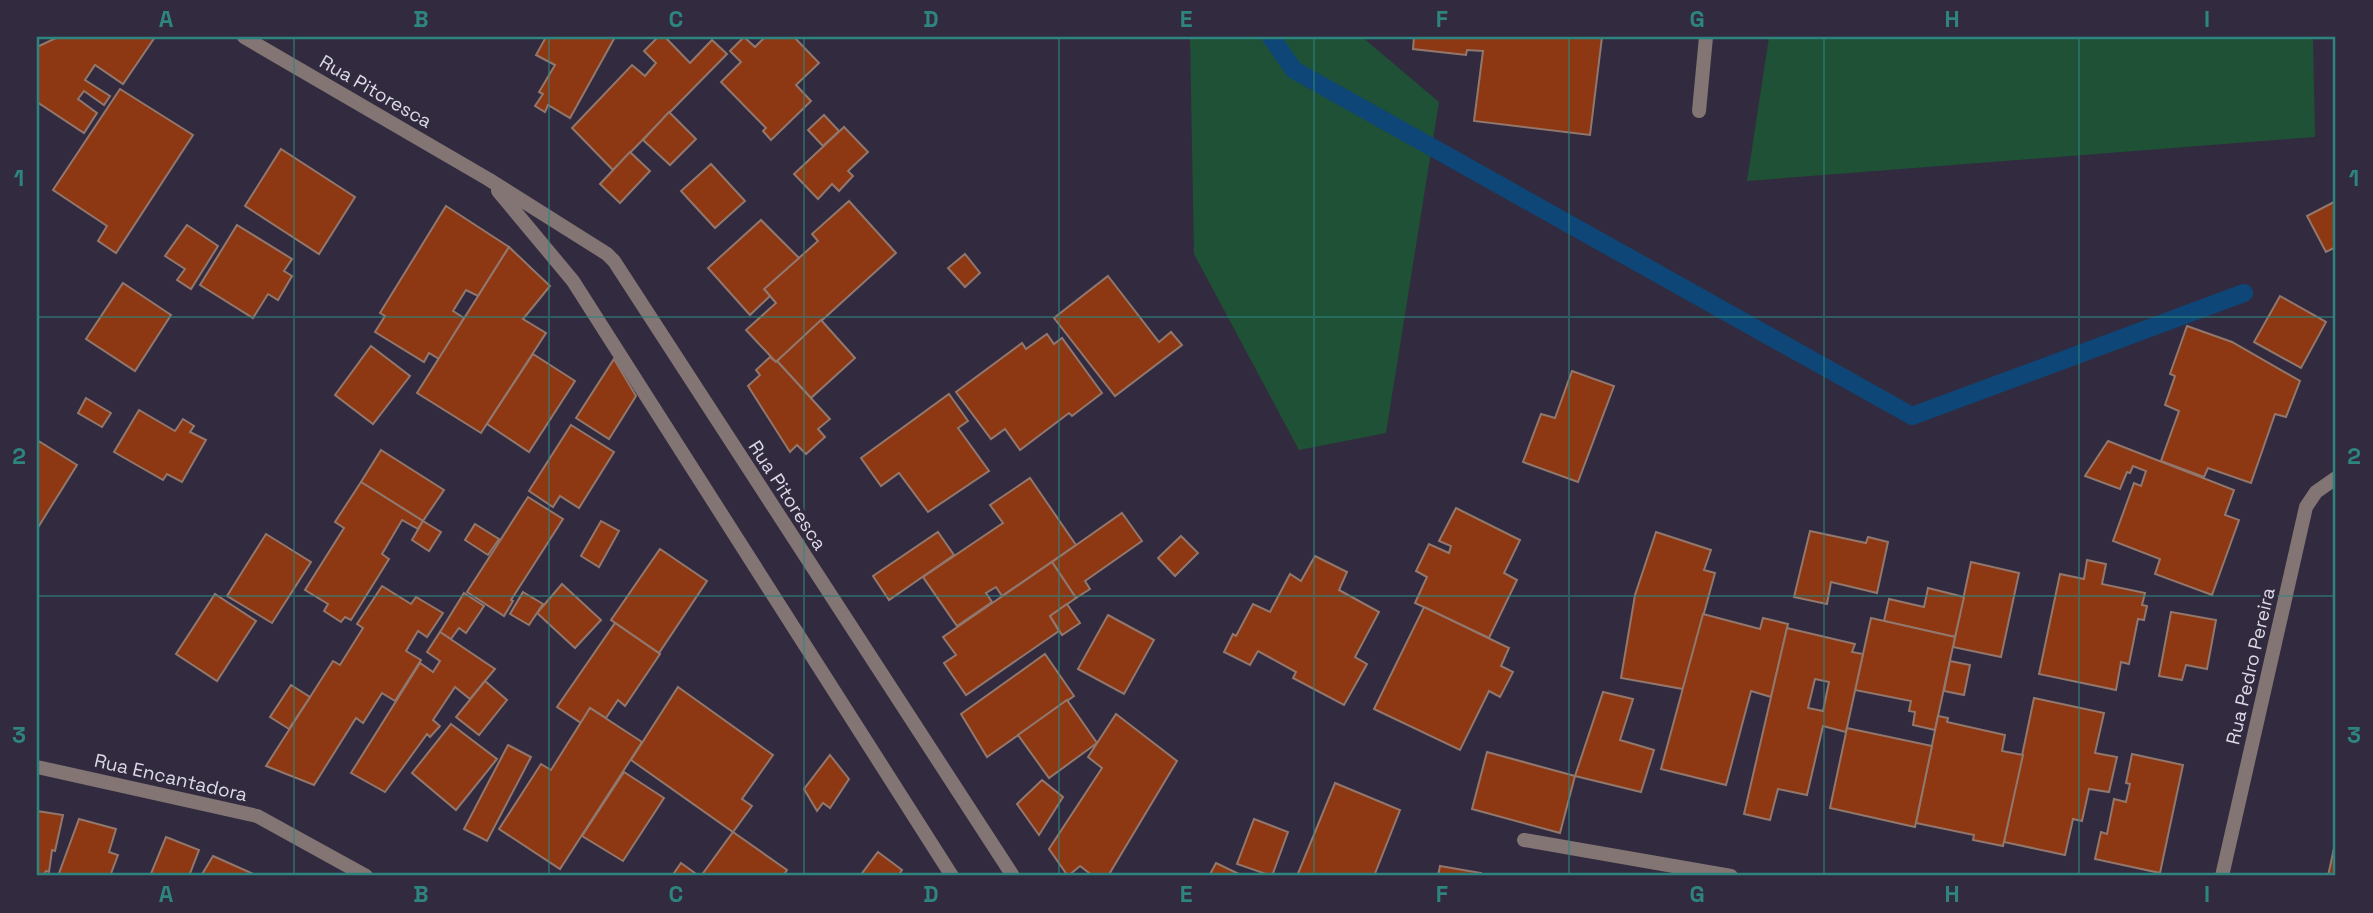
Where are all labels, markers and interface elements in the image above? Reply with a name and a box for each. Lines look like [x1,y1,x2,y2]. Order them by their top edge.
text: A [159,4,174,34]
text: B [413,4,429,34]
text: C [669,4,683,34]
text: D [923,4,939,34]
text: E [1180,4,1192,34]
text: F [1436,4,1448,34]
text: G [1689,4,1705,34]
text: H [1944,4,1960,34]
text: I [2204,4,2210,34]
street label: Rua Pitoresca [315,49,437,134]
text: 1 [14,163,24,193]
text: 1 [2349,163,2359,193]
street label: Rua Pitoresca [743,436,832,555]
text: 2 [12,441,26,471]
text: 2 [2347,441,2361,471]
street label: Rua Pedro Pereira [2220,585,2281,747]
text: 3 [12,720,26,750]
text: 3 [2347,720,2361,750]
street label: Rua Encantadora [92,748,250,807]
text: A [159,879,174,909]
text: B [413,879,429,909]
text: C [669,879,683,909]
text: D [923,879,939,909]
text: E [1180,879,1192,909]
text: F [1436,879,1448,909]
text: G [1689,879,1705,909]
text: H [1944,879,1960,909]
text: I [2204,879,2210,909]

